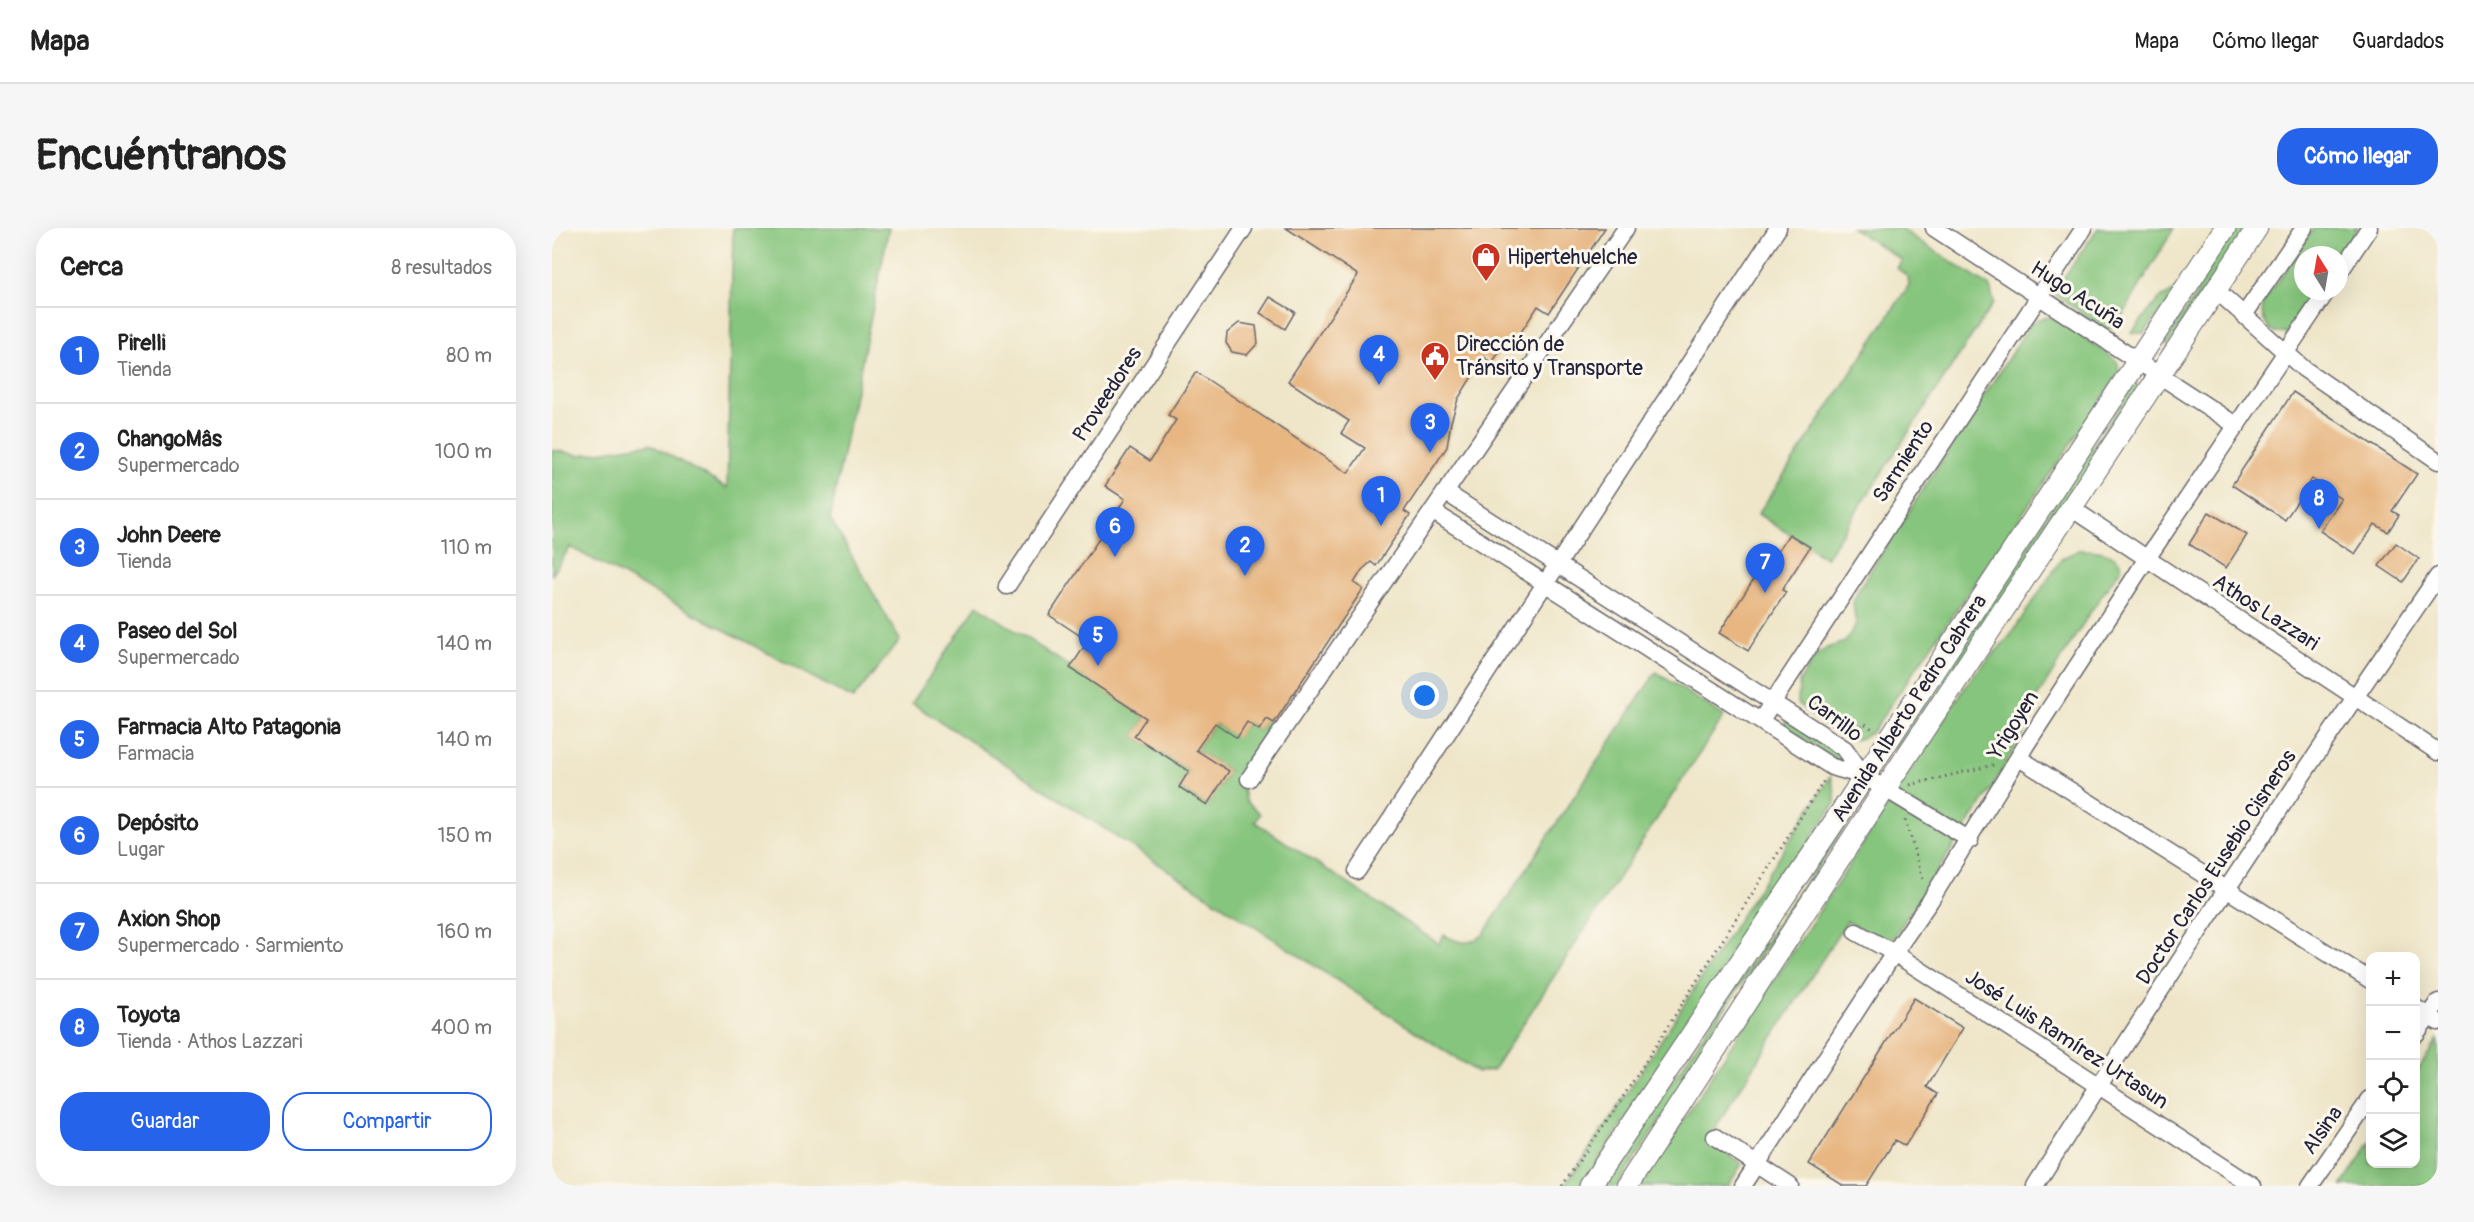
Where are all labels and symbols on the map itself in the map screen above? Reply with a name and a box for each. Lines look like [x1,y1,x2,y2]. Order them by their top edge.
shop icon: Hipertehuelche [1470,241,1502,283]
place label: Hipertehuelche [1507,244,1638,271]
north arrow [2294,246,2348,300]
street label: Hugo Acuña [2026,255,2130,336]
place label: Dirección de Tránsito y Transporte [1456,331,1643,382]
pin: 4 [1360,336,1398,385]
public building icon: Dirección de Tránsito y Transporte [1419,340,1451,382]
street label: Proveedores [1067,341,1148,447]
pin: 3 [1410,404,1450,453]
street label: Sarmiento [1867,415,1940,508]
pin: 1 [1362,476,1400,526]
pin: 8 [2300,480,2338,529]
pin: 6 [1096,508,1134,557]
pin: 2 [1226,526,1264,576]
pin: 7 [1746,544,1784,593]
street label: Athos Lazzari [2207,568,2324,657]
street label: Avenida Alberto Pedro Cabrera [1826,589,1993,827]
pin: 5 [1078,616,1118,666]
your location [1410,681,1439,710]
street label: Yrigoyen [1981,686,2045,765]
street label: Carrillo [1802,689,1868,748]
street label: Doctor Carlos Eusebio Cisneros [2130,744,2303,990]
street label: José Luis Ramírez Urtasun [1960,964,2173,1115]
street label: Alsina [2296,1101,2349,1160]

